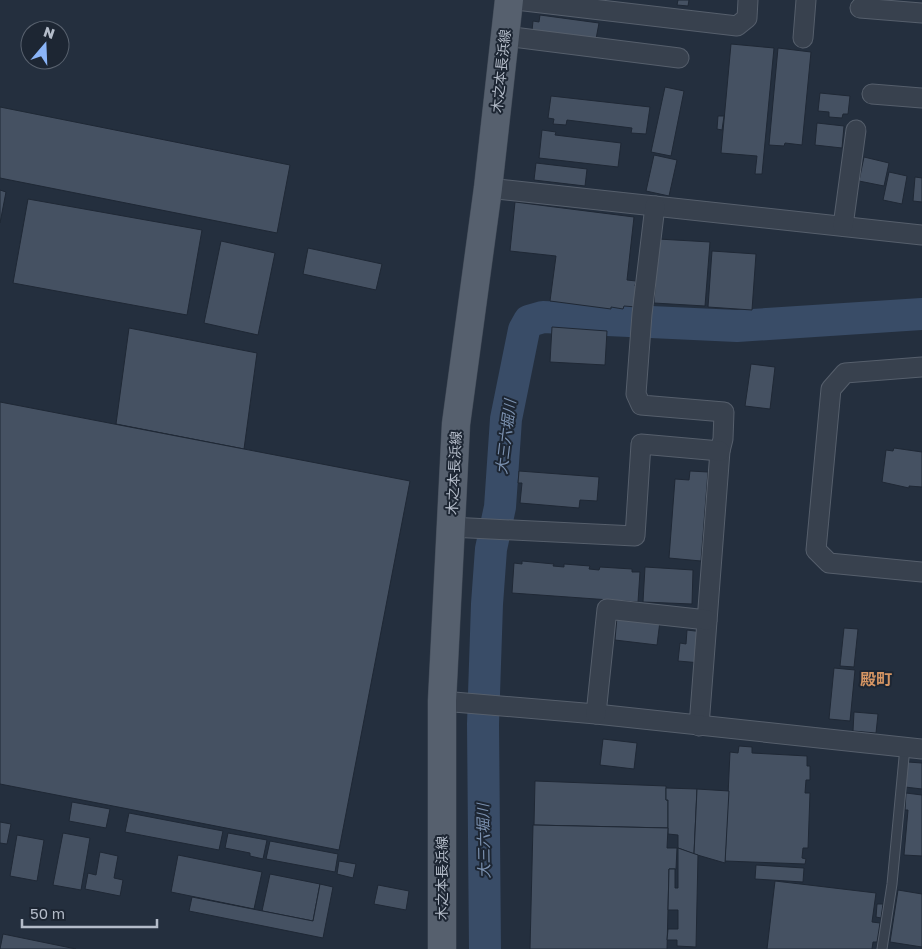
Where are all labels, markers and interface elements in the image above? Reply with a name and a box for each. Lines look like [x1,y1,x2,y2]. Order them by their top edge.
north arrow [20,20,70,70]
text: N [42,22,57,42]
street label: 木之本長浜線 [488,28,513,114]
water label: 大三六堀川 [492,397,519,475]
street label: 木之本長浜線 [443,431,464,515]
district label: 殿町 [860,669,892,689]
water label: 大三六堀川 [473,801,493,879]
street label: 木之本長浜線 [433,836,450,920]
scale bar [22,896,158,928]
text: 50 m [30,904,65,922]

